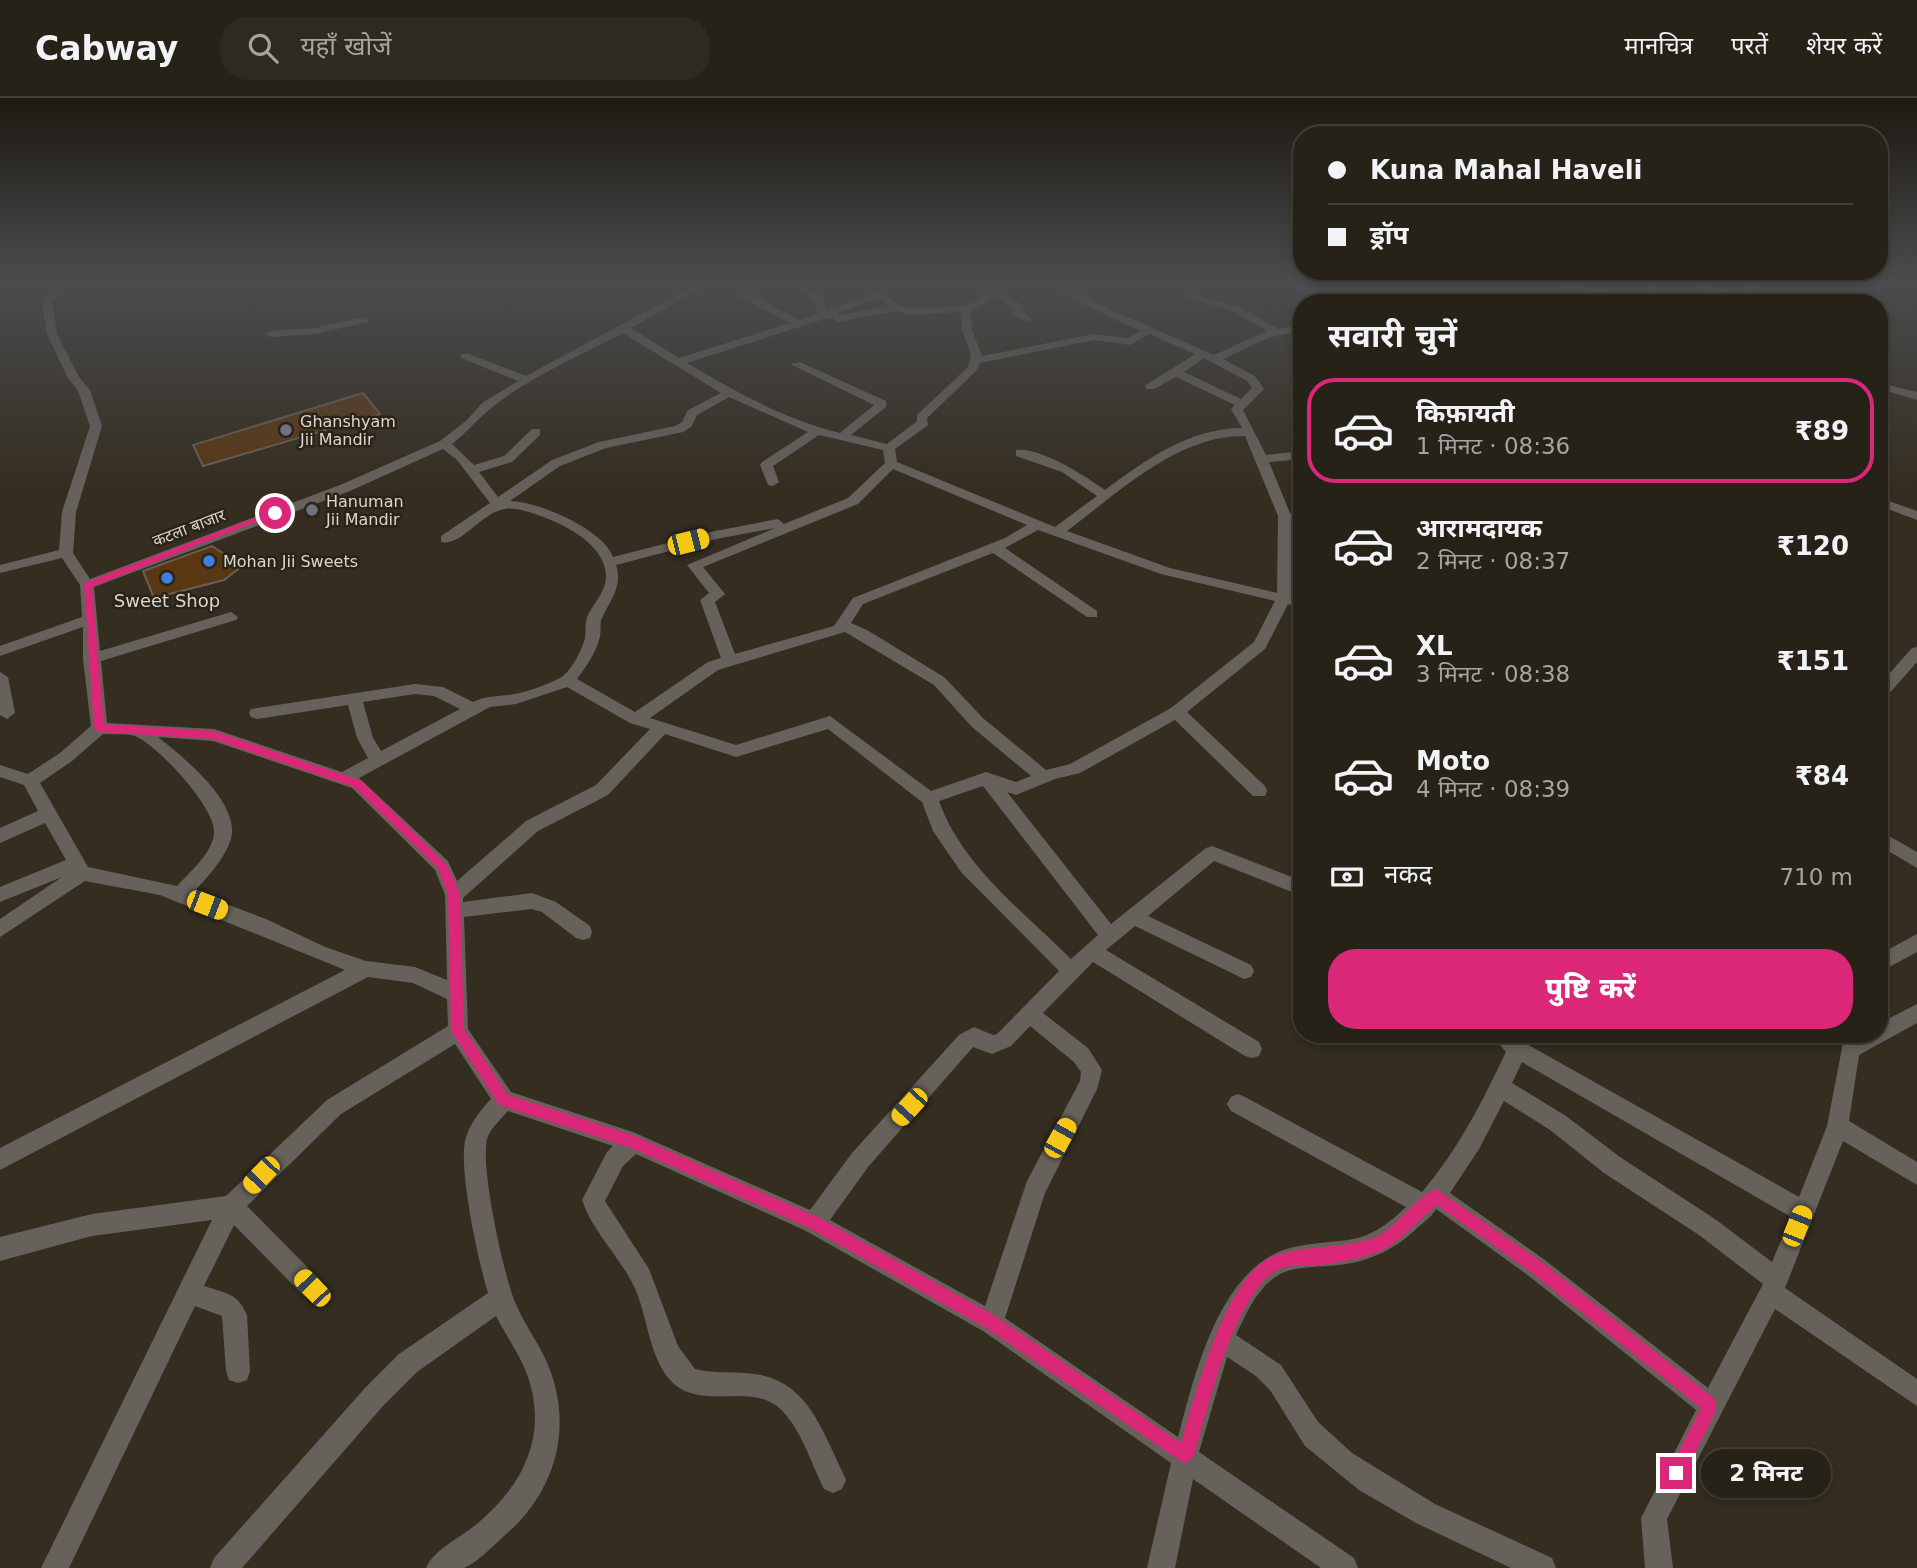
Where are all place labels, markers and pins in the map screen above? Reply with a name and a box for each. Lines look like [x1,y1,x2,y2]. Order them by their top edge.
place label: Ghanshyam Jii Mandir [299,412,396,449]
marker: Ghanshyam Jii Mandir [278,422,294,438]
place label: Hanuman Jii Mandir [325,492,404,529]
marker: Hanuman Jii Mandir [304,502,320,518]
place label: Mohan Jii Sweets [223,552,358,571]
marker: Mohan Jii Sweets [201,553,217,569]
marker: Sweet Shop [159,570,175,586]
place label: Sweet Shop [114,590,220,611]

